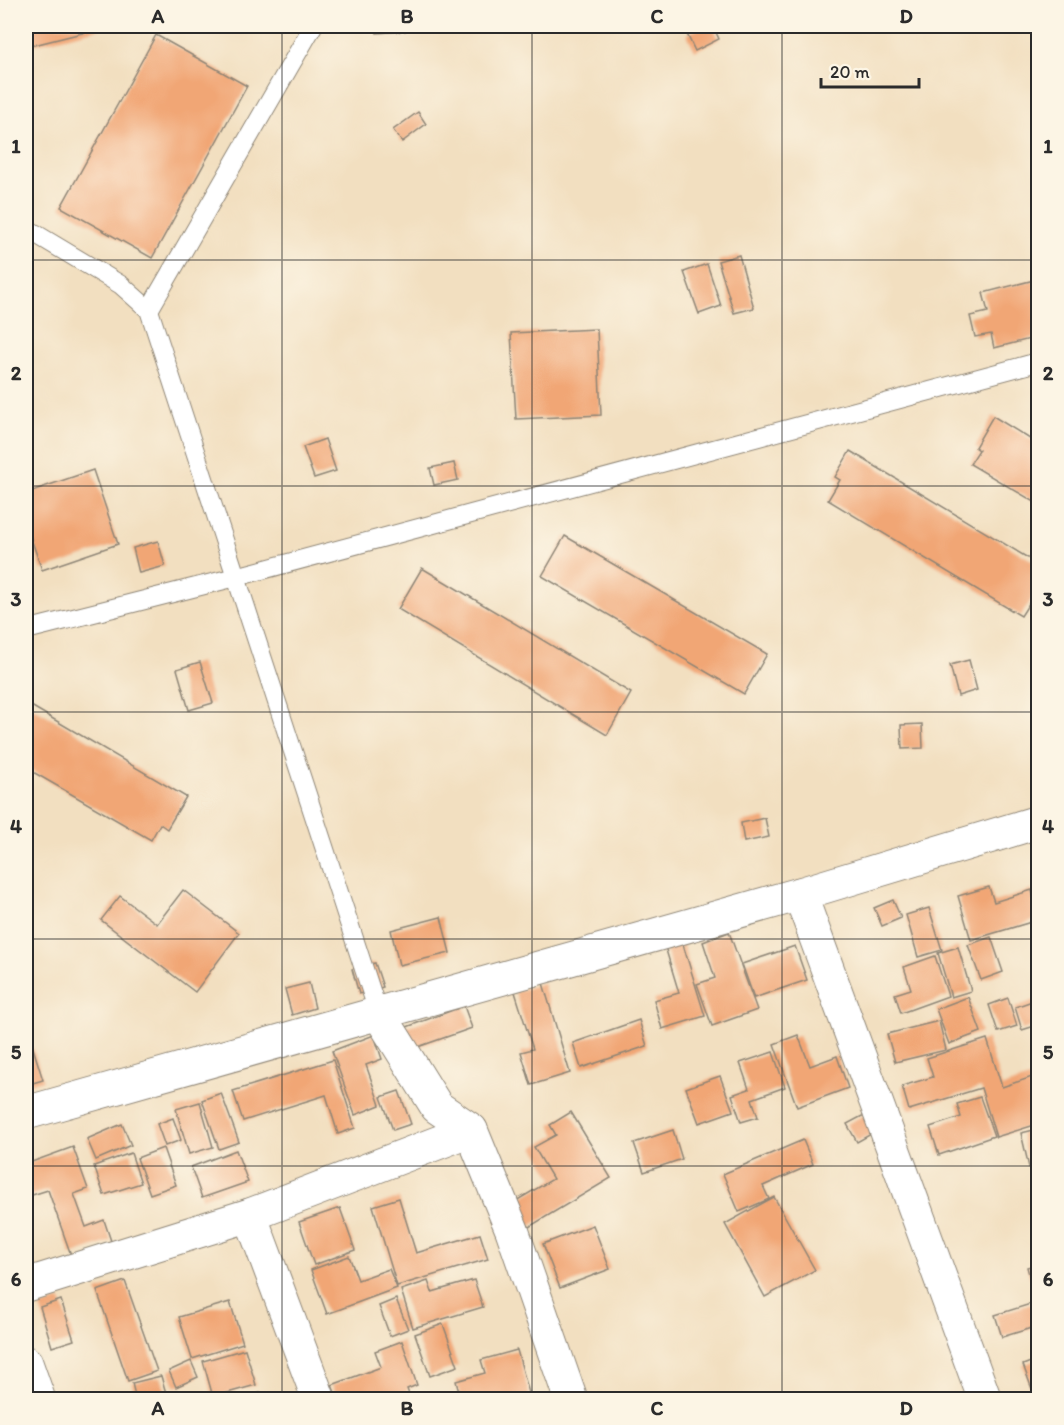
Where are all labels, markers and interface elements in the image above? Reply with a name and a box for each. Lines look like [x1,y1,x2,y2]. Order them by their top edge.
text: A [151,4,165,28]
text: B [401,4,414,28]
text: C [651,4,664,28]
text: D [899,4,913,28]
scale bar [821,51,918,89]
text: 20 m [830,61,870,83]
text: 1 [11,134,21,158]
text: 1 [1043,134,1053,158]
text: 2 [11,361,22,385]
text: 2 [1043,361,1054,385]
text: 3 [11,587,22,611]
text: 3 [1043,587,1054,611]
text: 4 [10,814,22,838]
text: 4 [1042,814,1054,838]
text: 5 [11,1040,22,1064]
text: 5 [1043,1040,1054,1064]
text: 6 [11,1267,22,1291]
text: 6 [1043,1267,1054,1291]
text: A [151,1396,165,1420]
text: B [401,1396,414,1420]
text: C [651,1396,664,1420]
text: D [899,1396,913,1420]

